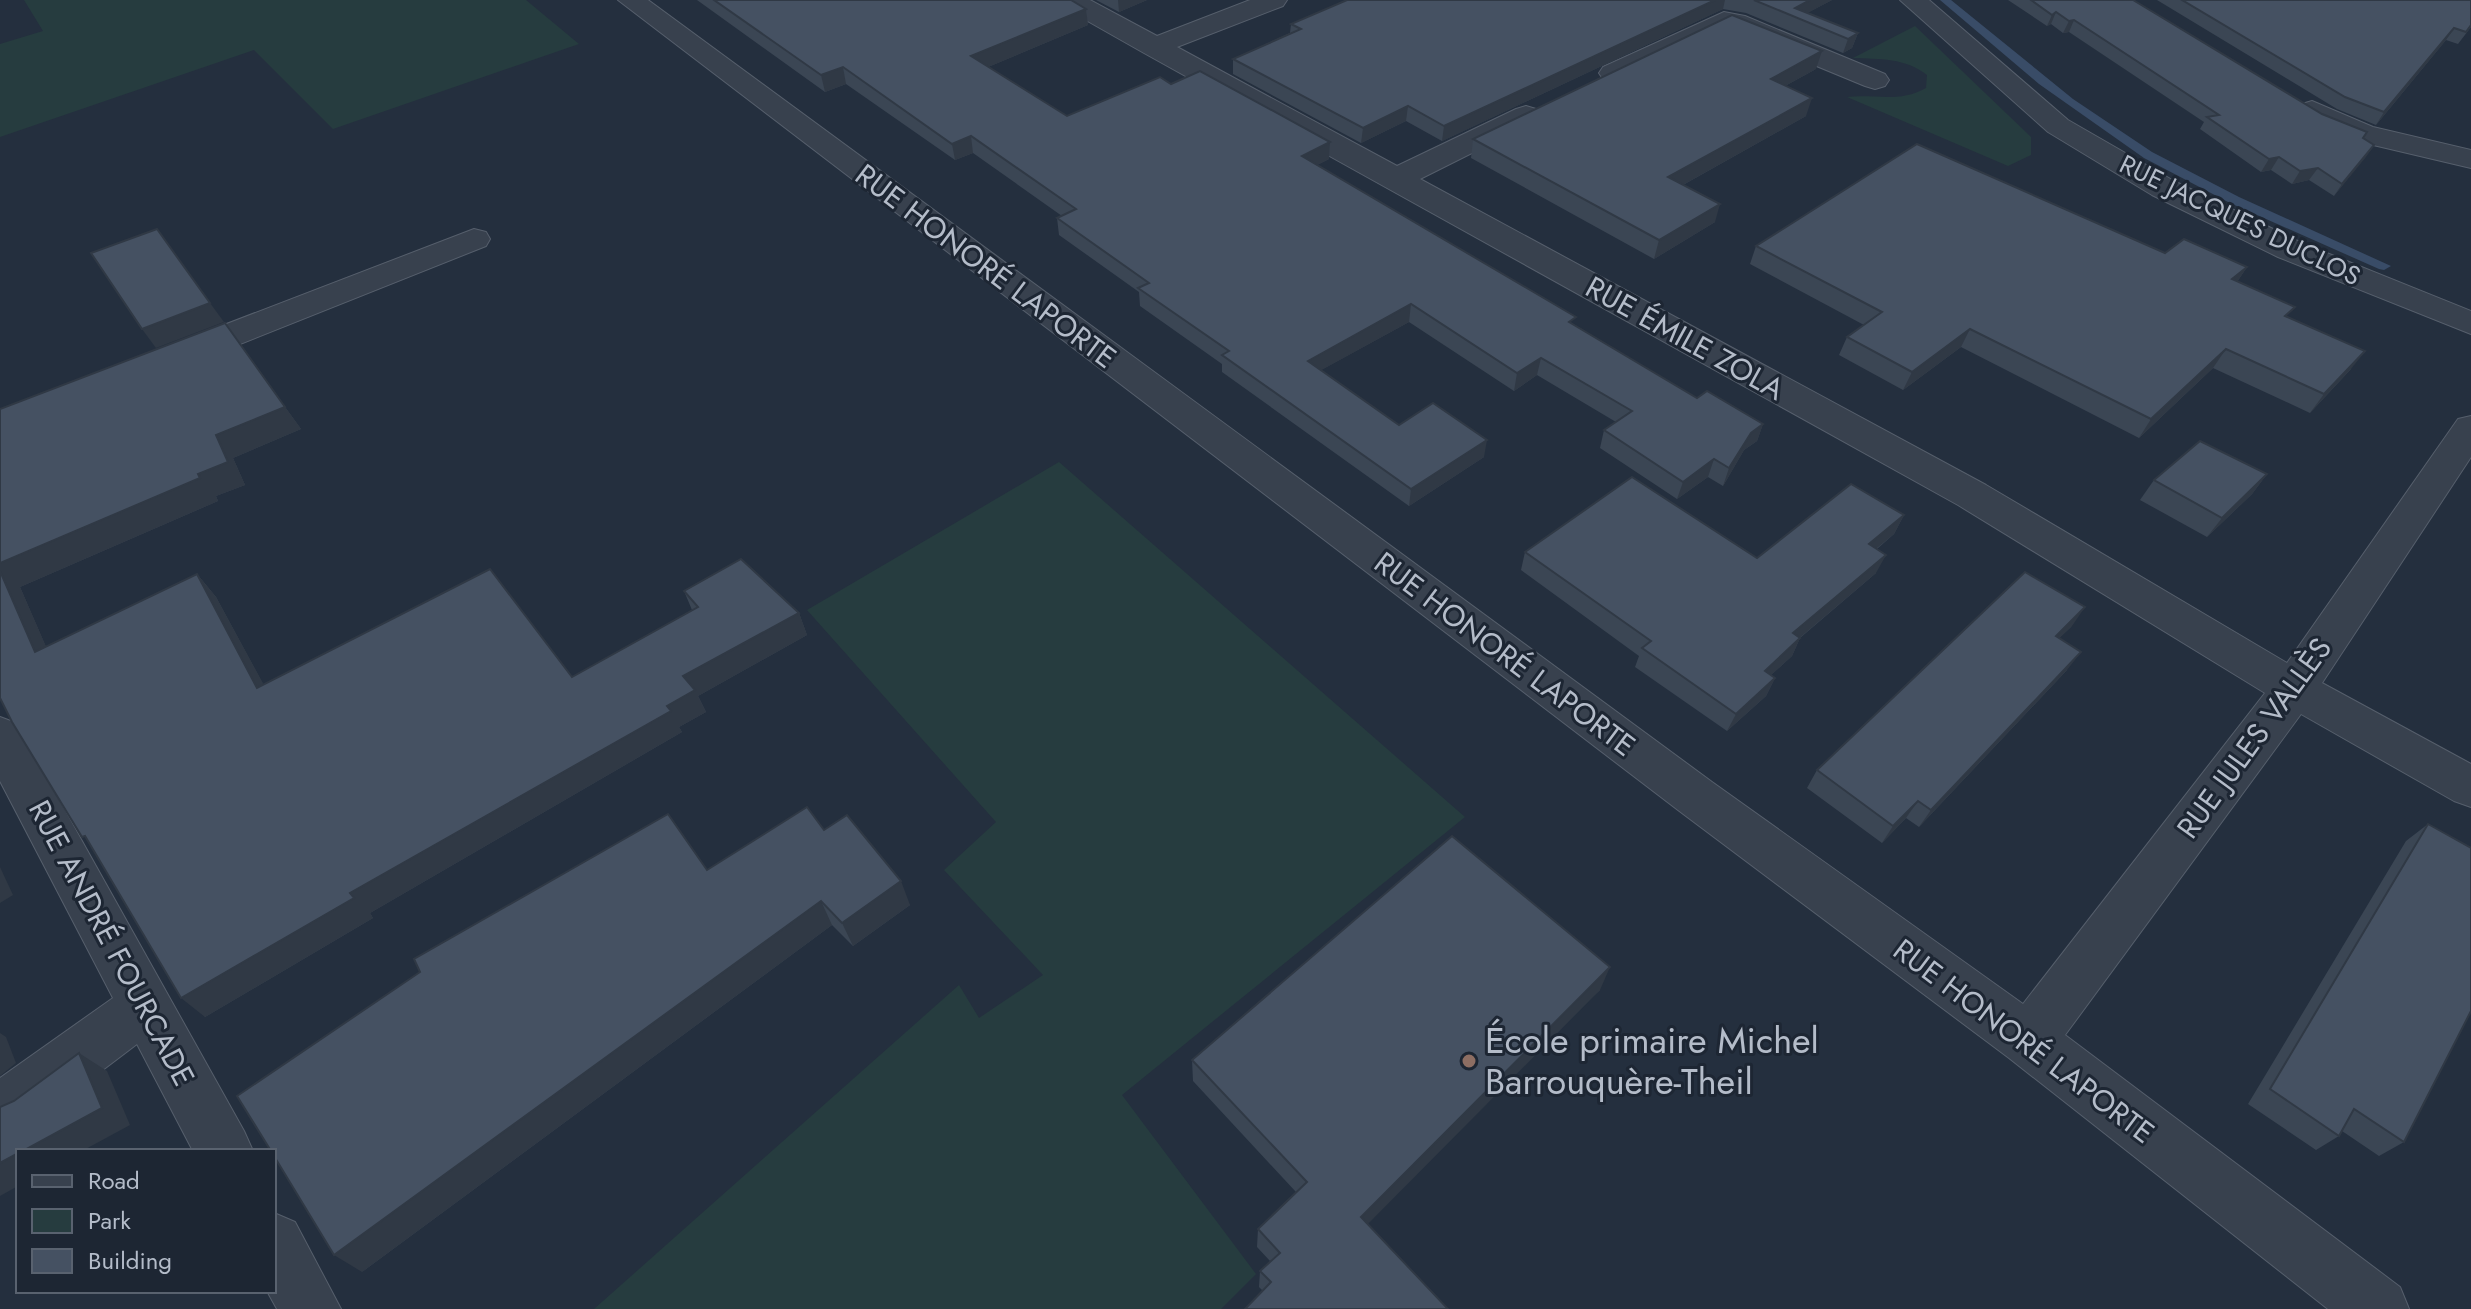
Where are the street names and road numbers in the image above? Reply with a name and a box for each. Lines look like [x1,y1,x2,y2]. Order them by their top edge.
street label: RUE JACQUES DUCLOS [2113,145,2367,295]
street label: RUE HONORÉ LAPORTE [846,153,1126,379]
street label: RUE ÉMILE ZOLA [1578,266,1792,410]
street label: RUE HONORÉ LAPORTE [1365,541,1645,767]
street label: RUE JULES VALLÈS [2166,629,2342,847]
street label: RUE ANDRÉ FOURCADE [18,793,206,1093]
street label: RUE HONORÉ LAPORTE [1884,928,2164,1154]

